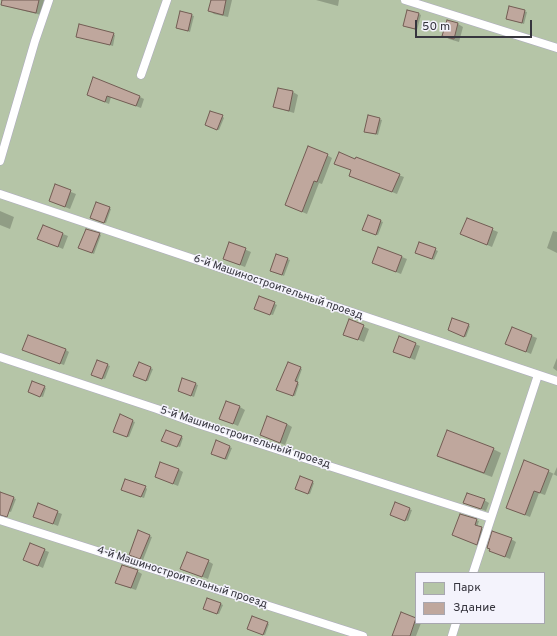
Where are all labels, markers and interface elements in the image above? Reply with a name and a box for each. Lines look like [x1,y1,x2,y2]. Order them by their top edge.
scale bar [417,12,534,38]
text: 50 m [422,19,450,35]
street label: 6-й Машиностроительный проезд [192,253,364,323]
street label: 5-й Машиностроительный проезд [158,404,332,472]
street label: 4-й Машиностроительный проезд [95,544,269,612]
legend [415,572,545,624]
text: Парк [453,580,481,596]
text: Здание [453,600,496,616]

